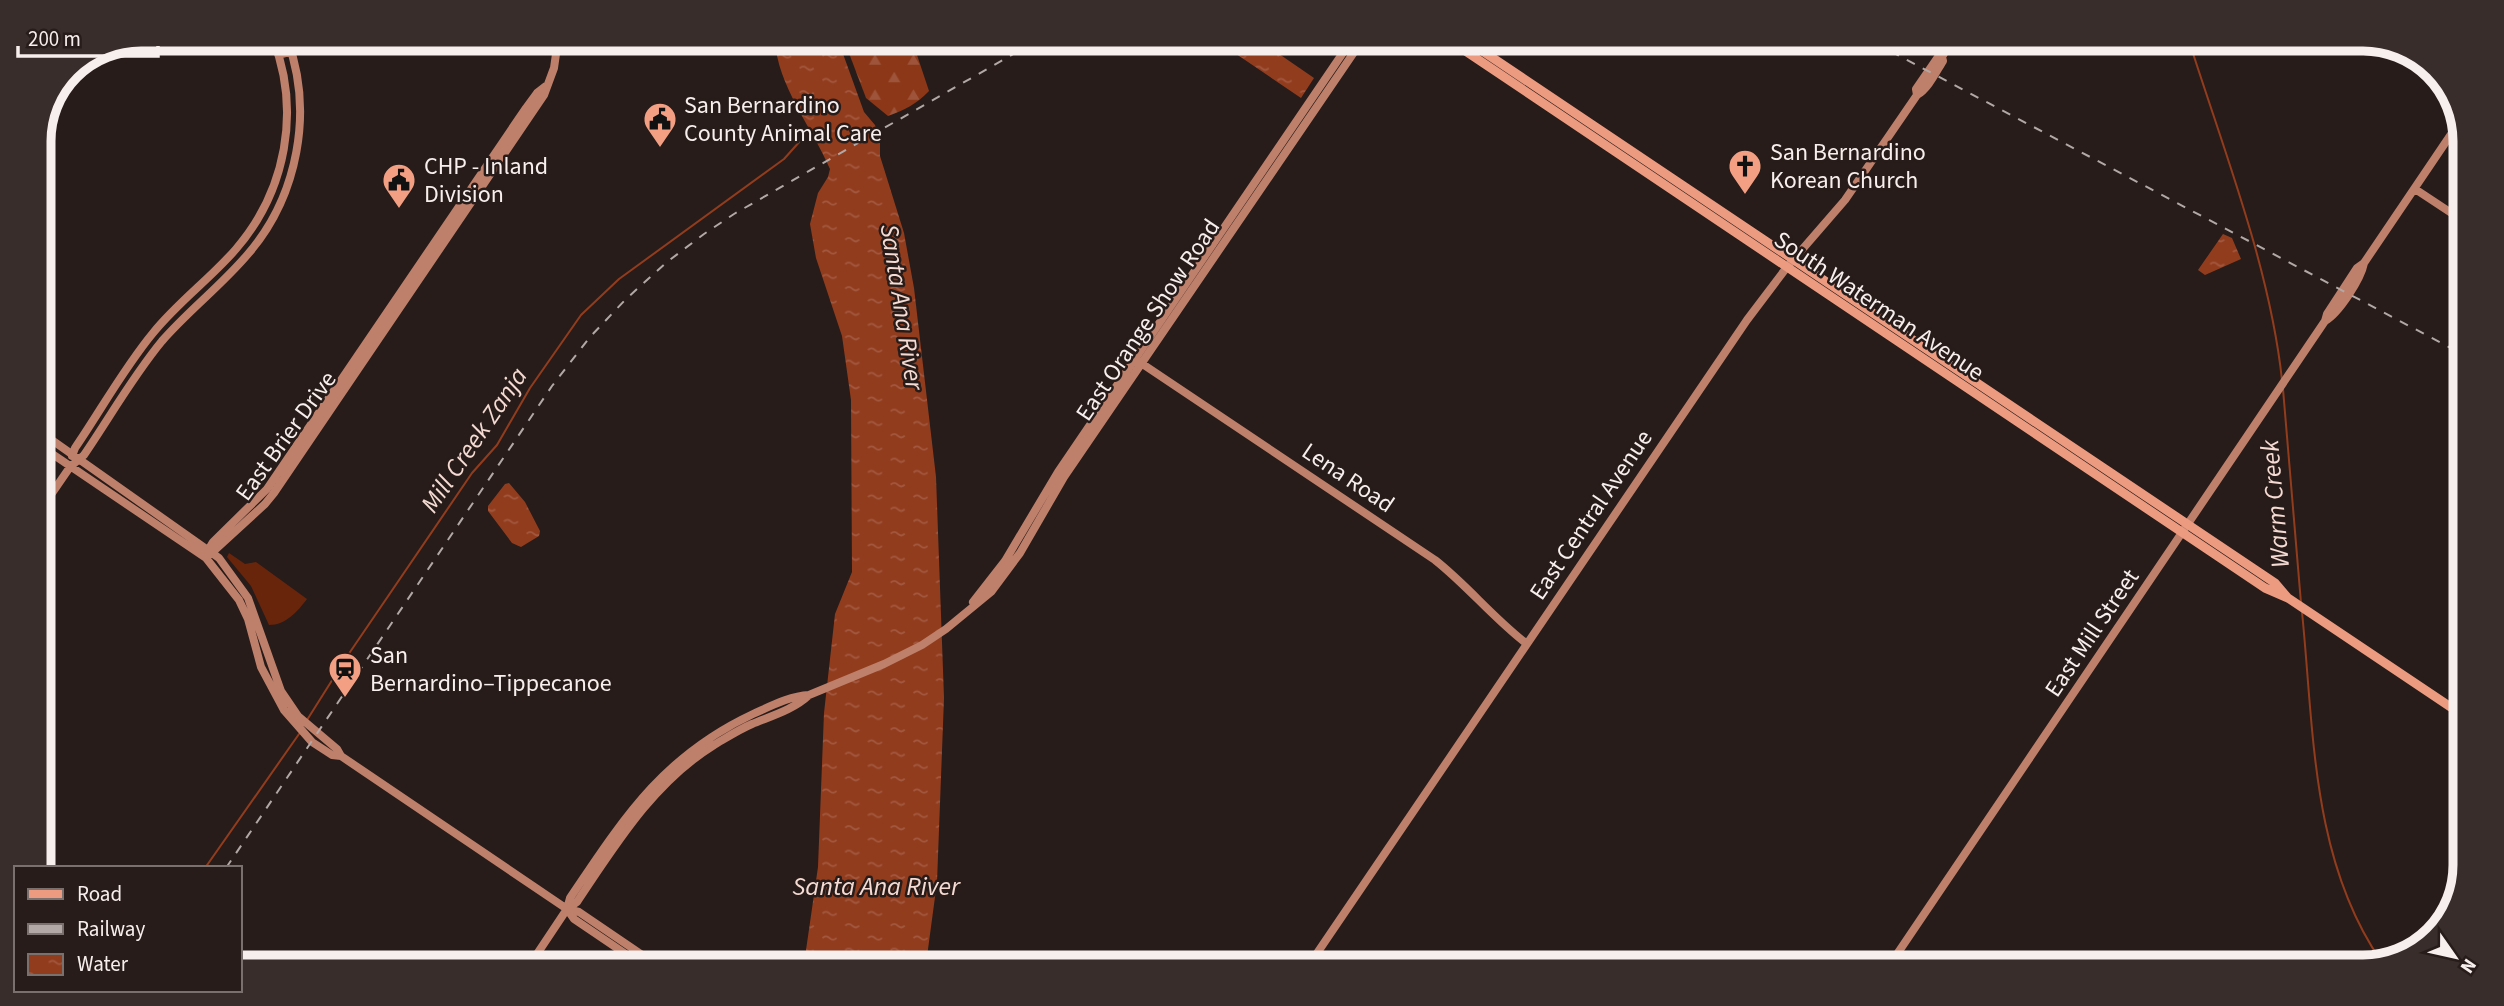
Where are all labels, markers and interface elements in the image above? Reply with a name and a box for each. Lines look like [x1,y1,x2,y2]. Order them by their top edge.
scale bar [18,14,158,58]
text: 200 m [28,24,81,54]
place label: San Bernardino County Animal Care [684,88,882,151]
public building icon: San Bernardino County Animal Care [641,100,679,149]
place label: San Bernardino Korean Church [1770,135,1926,198]
church icon: San Bernardino Korean Church [1726,147,1764,196]
place label: CHP - Inland Division [424,149,548,212]
public building icon: CHP - Inland Division [380,161,418,210]
street label: East Orange Show Road [1067,212,1229,428]
water label: Santa Ana River [871,221,934,394]
street label: South Waterman Avenue [1767,222,1991,390]
water label: Mill Creek Zanja [412,360,536,520]
street label: East Brier Drive [227,364,345,508]
street label: East Central Avenue [1521,423,1661,607]
street label: Lena Road [1295,434,1401,522]
water label: Warm Creek [2251,438,2299,570]
street label: East Mill Street [2036,562,2148,704]
place label: San Bernardino–Tippecanoe [370,638,612,701]
station icon: San Bernardino–Tippecanoe [326,650,364,699]
legend [14,866,242,992]
water label: Santa Ana River [792,868,961,905]
text: Road [77,879,122,909]
text: Railway [77,914,145,944]
north arrow [2420,922,2490,992]
text: Water [77,949,129,979]
text: N [2453,953,2483,978]

